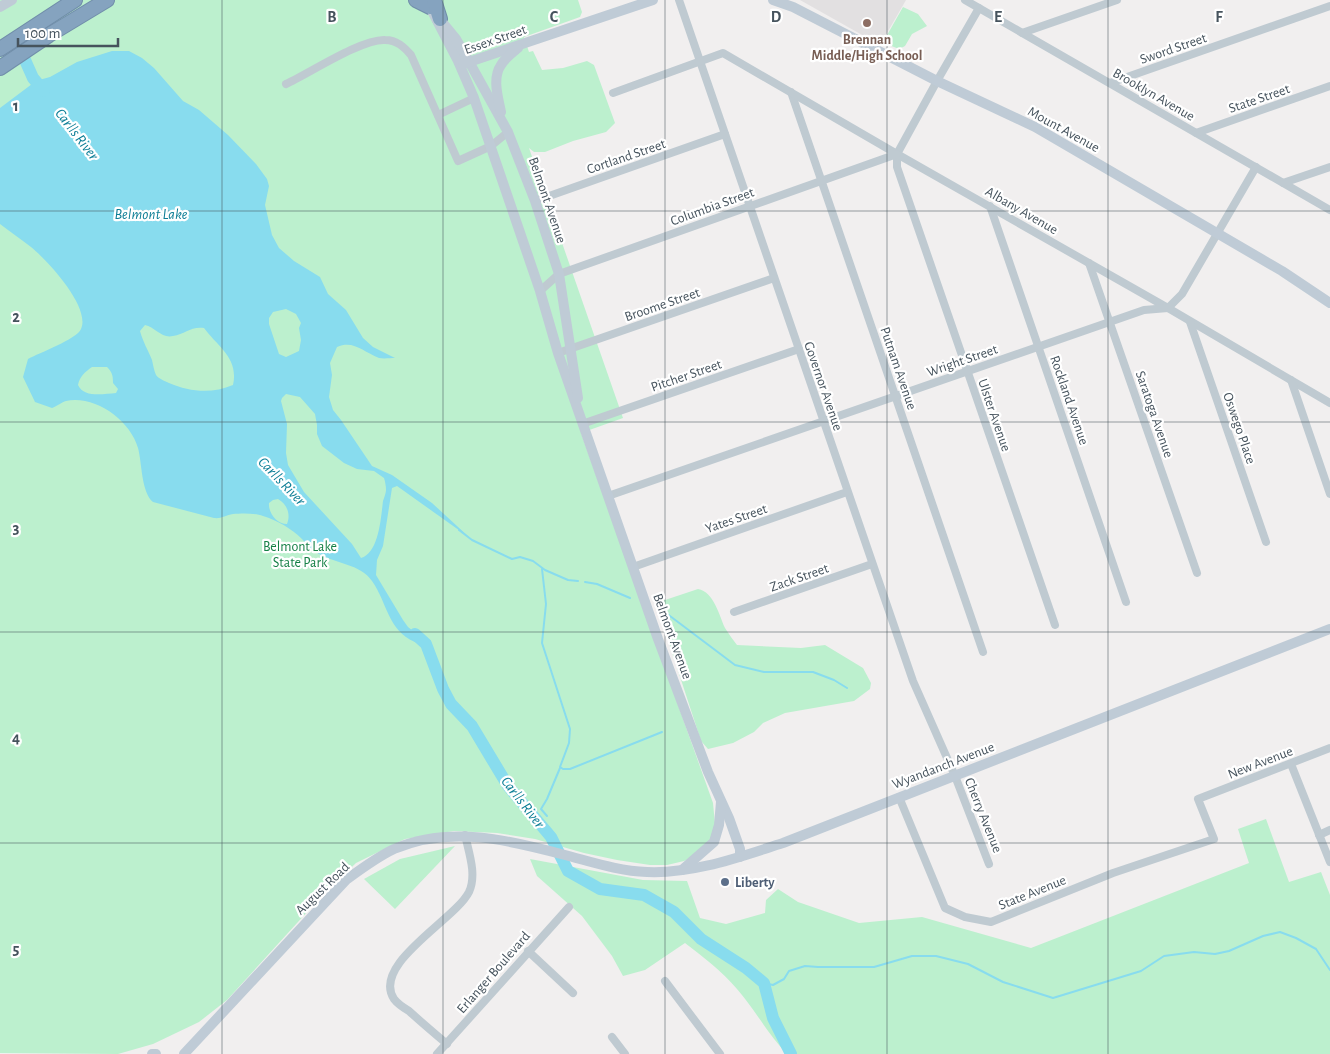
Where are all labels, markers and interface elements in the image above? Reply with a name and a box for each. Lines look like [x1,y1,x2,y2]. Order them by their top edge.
text: B [327,9,337,25]
text: C [550,9,559,25]
text: D [771,9,782,25]
text: E [994,9,1002,25]
text: F [1215,9,1223,25]
scale bar [18,15,118,47]
marker: Brennan Middle/High School [861,17,873,29]
street label: Essex Street [462,23,529,57]
text: 100 m [25,26,60,41]
street label: Sword Street [1138,31,1209,67]
place label: Brennan Middle/High School [812,33,922,63]
street label: Brooklyn Avenue [1110,66,1197,124]
street label: State Street [1227,82,1292,116]
text: 1 [13,98,19,114]
street label: Mount Avenue [1025,104,1102,155]
water label: Carlls River [52,106,102,164]
street label: Cortland Street [585,137,668,177]
street label: Belmont Avenue [526,155,568,245]
street label: Columbia Street [669,185,757,229]
street label: Albany Avenue [983,185,1060,237]
water label: Belmont Lake [115,207,188,222]
street label: Broome Street [623,285,702,324]
text: 2 [12,309,20,325]
street label: Putnam Avenue [877,325,919,412]
street label: Governor Avenue [801,340,845,433]
street label: Wright Street [925,342,1000,380]
street label: Rockland Avenue [1047,354,1091,447]
street label: Pitcher Street [649,357,724,395]
street label: Saratoga Avenue [1133,369,1175,460]
street label: Ulster Avenue [975,377,1013,453]
street label: Oswego Place [1220,391,1258,466]
water label: Carlls River [255,454,309,509]
street label: Yates Street [704,502,769,536]
text: 3 [13,520,20,536]
park label: Belmont Lake State Park [263,540,337,570]
street label: Zack Street [768,561,831,594]
street label: Belmont Avenue [650,592,694,681]
text: 4 [12,730,20,746]
street label: Wyandanch Avenue [890,740,996,792]
street label: New Avenue [1226,744,1295,782]
water label: Carlls River [498,774,548,832]
street label: Cherry Avenue [962,776,1004,855]
street label: August Road [293,860,352,918]
street label: State Avenue [997,873,1068,913]
marker: Liberty [719,876,731,888]
place label: Liberty [735,876,775,890]
street label: Erlanger Boulevard [455,929,533,1016]
text: 5 [13,941,20,957]

